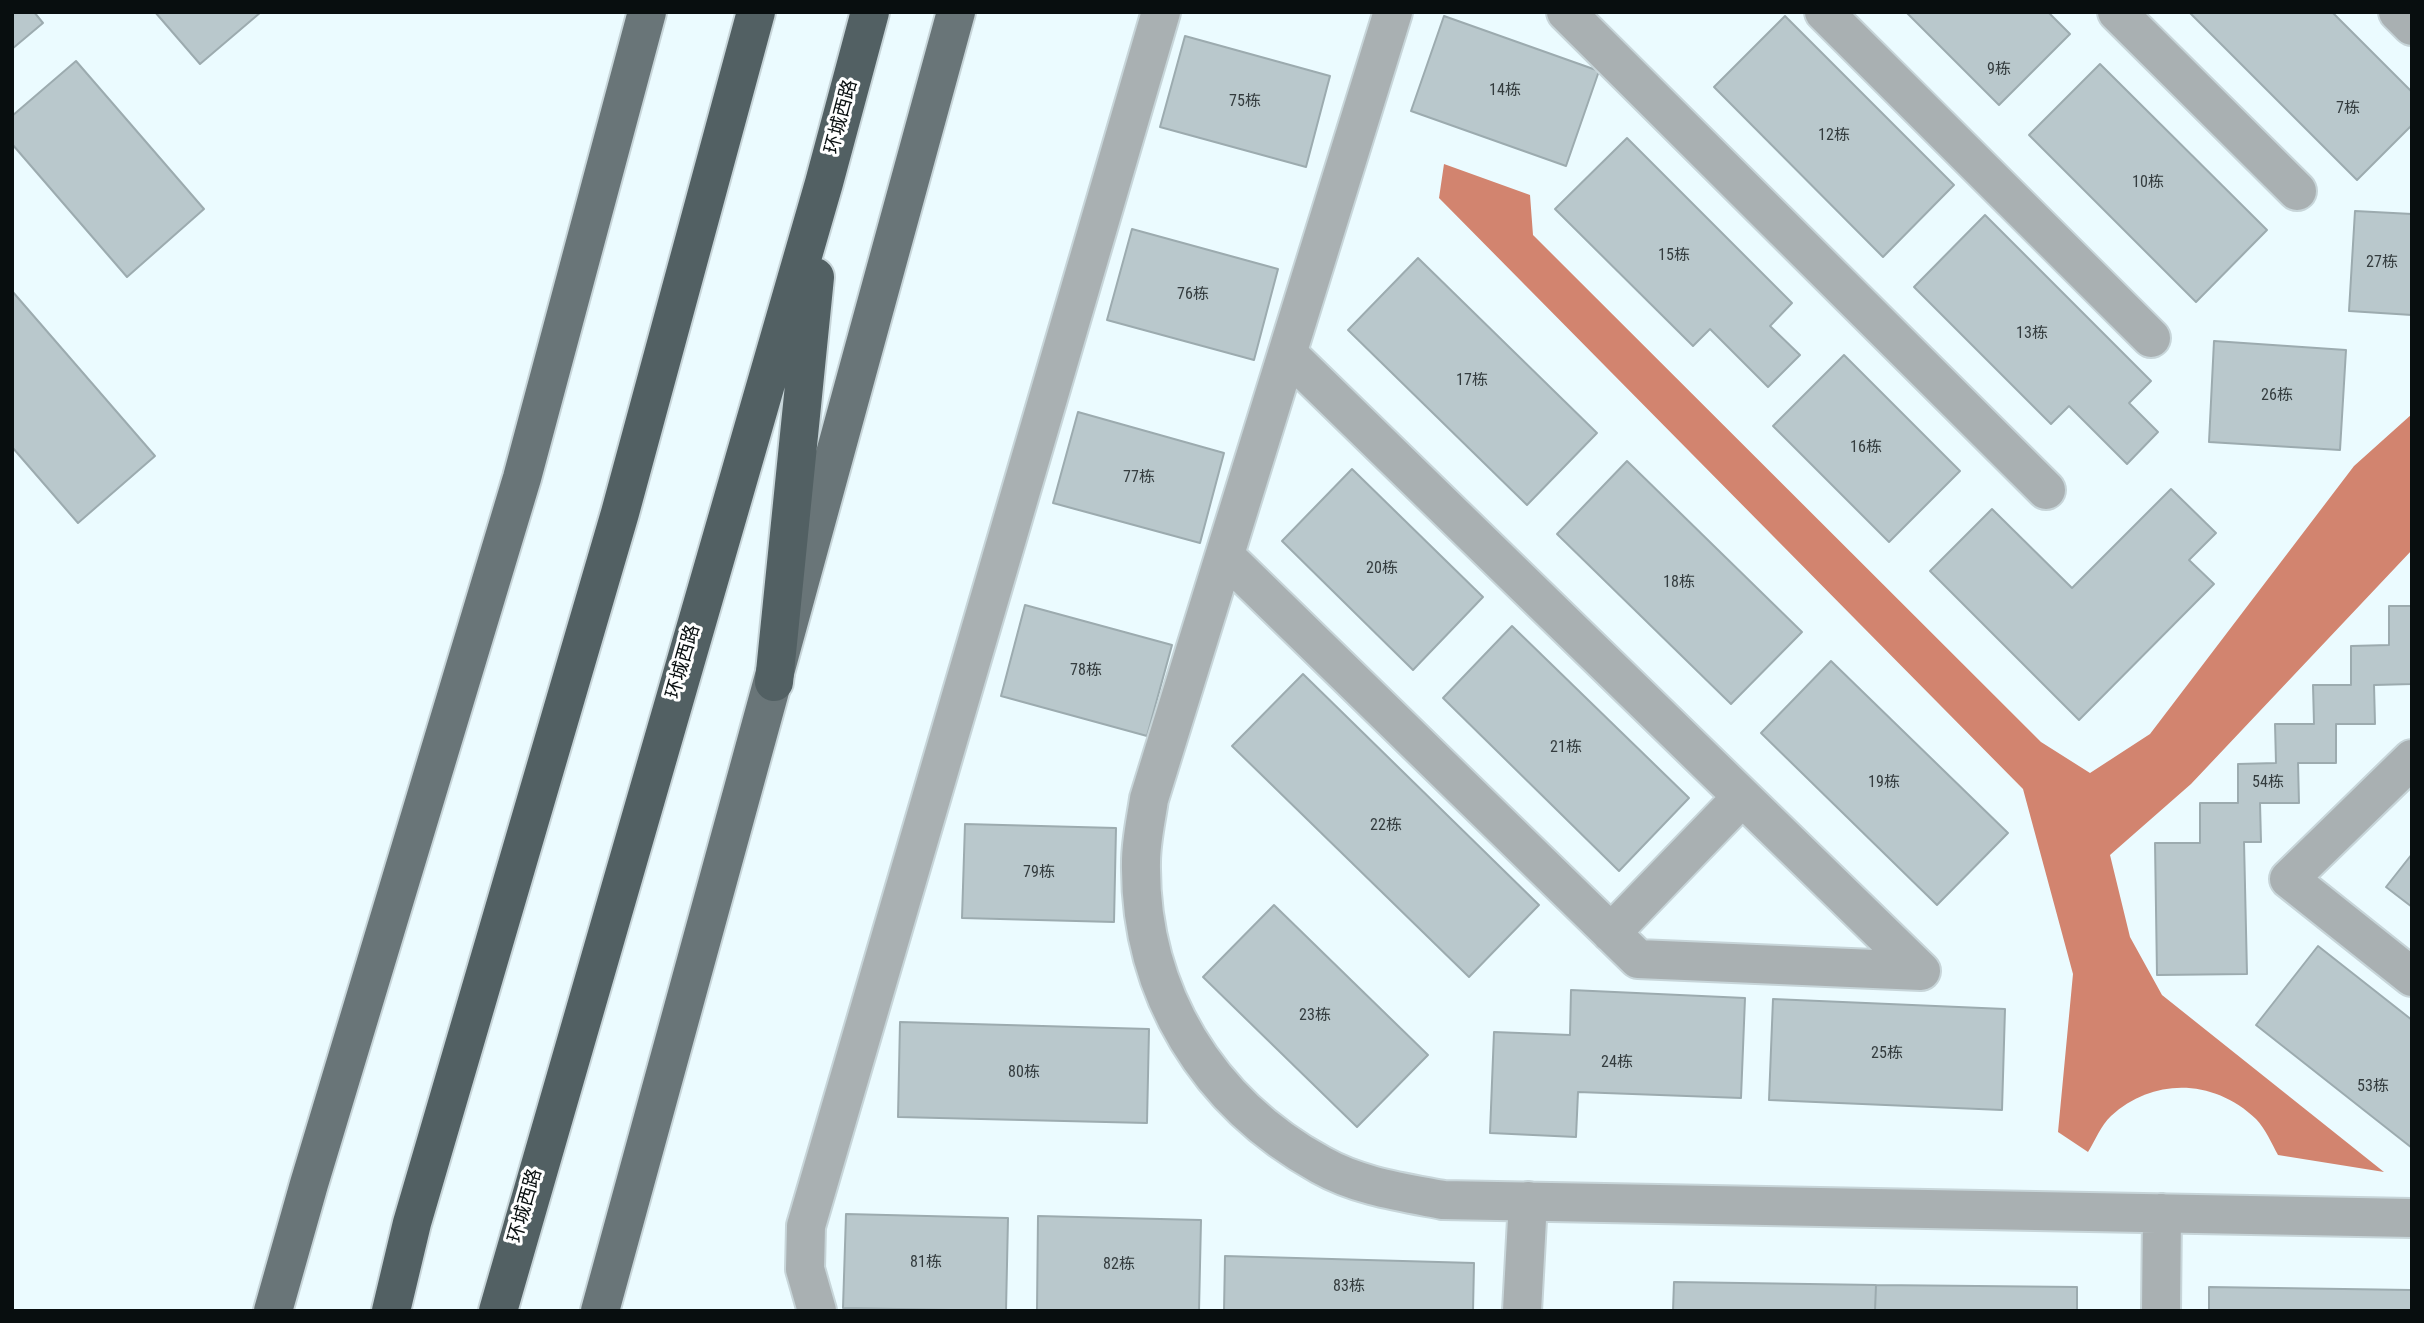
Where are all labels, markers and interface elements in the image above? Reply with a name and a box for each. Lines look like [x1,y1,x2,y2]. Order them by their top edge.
house number: 9栋 [1987,60,2011,80]
street label: 环城西路 [821,77,863,157]
house number: 14栋 [1489,81,1521,101]
house number: 75栋 [1229,92,1261,112]
house number: 7栋 [2336,99,2360,119]
house number: 12栋 [1818,126,1850,146]
house number: 10栋 [2132,173,2164,193]
house number: 15栋 [1658,246,1690,266]
house number: 27栋 [2366,253,2398,273]
house number: 76栋 [1177,285,1209,305]
house number: 13栋 [2016,324,2048,344]
house number: 17栋 [1456,371,1488,391]
house number: 26栋 [2261,386,2293,406]
house number: 16栋 [1850,438,1882,458]
house number: 77栋 [1123,468,1155,488]
house number: 20栋 [1366,559,1398,579]
house number: 18栋 [1663,573,1695,593]
street label: 环城西路 [663,622,705,702]
house number: 78栋 [1070,661,1102,681]
house number: 21栋 [1550,738,1582,758]
house number: 19栋 [1868,773,1900,793]
house number: 54栋 [2252,773,2284,793]
house number: 22栋 [1370,816,1402,836]
house number: 79栋 [1023,863,1055,883]
house number: 23栋 [1299,1006,1331,1026]
house number: 25栋 [1871,1044,1903,1064]
house number: 24栋 [1601,1053,1633,1073]
house number: 80栋 [1008,1063,1040,1083]
house number: 53栋 [2357,1077,2389,1097]
street label: 环城西路 [505,1166,547,1246]
house number: 81栋 [910,1253,942,1273]
house number: 82栋 [1103,1255,1135,1275]
house number: 83栋 [1333,1277,1365,1297]

